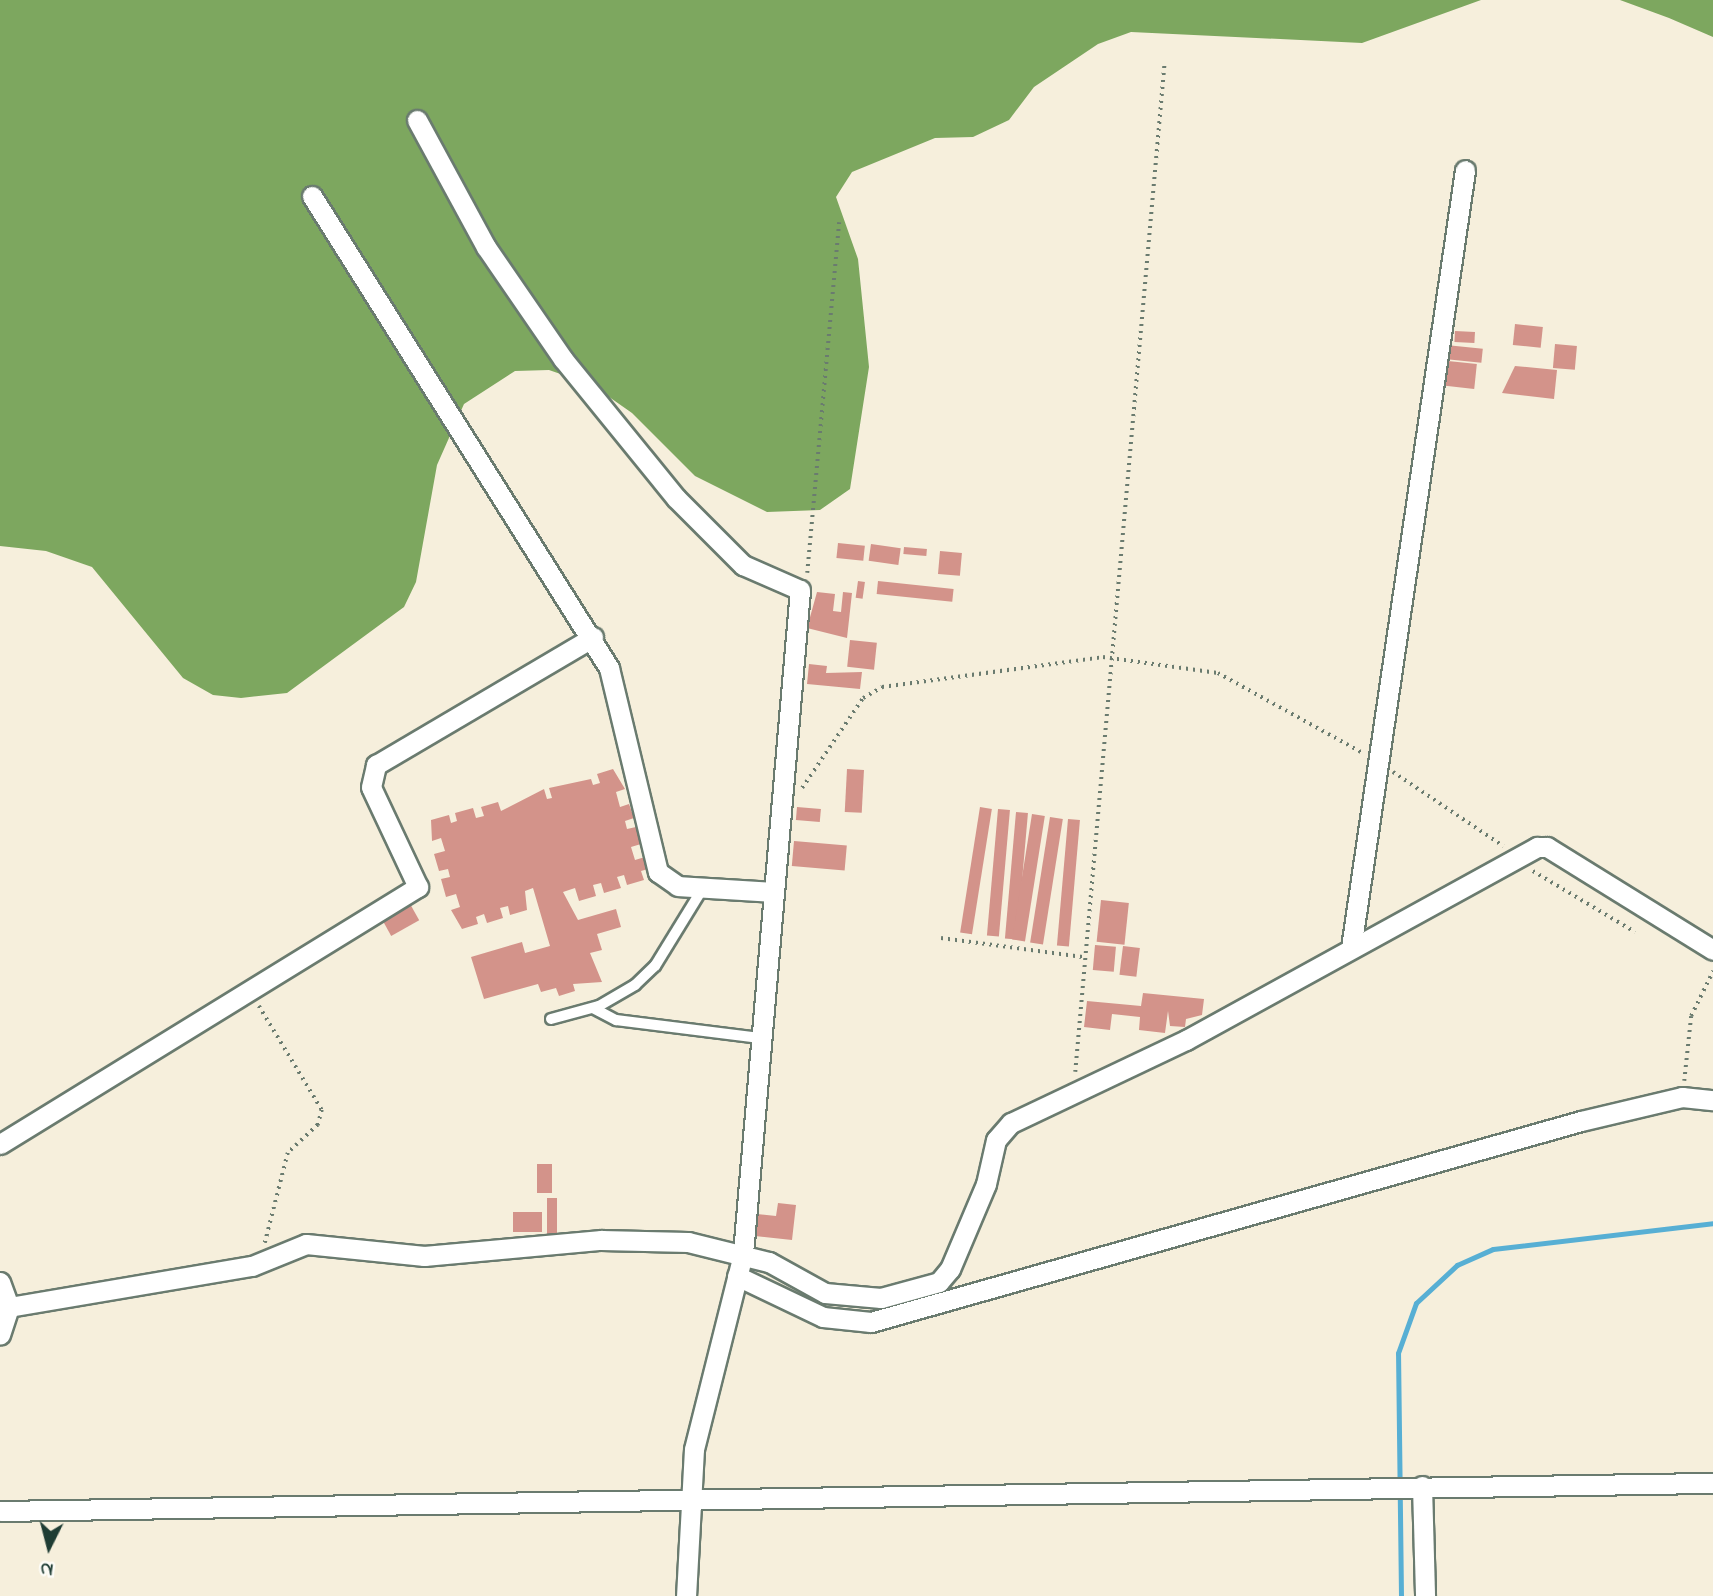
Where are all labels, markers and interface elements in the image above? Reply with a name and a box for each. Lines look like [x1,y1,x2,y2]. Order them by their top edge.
north arrow [14,1512,84,1582]
text: N [39,1554,55,1582]

